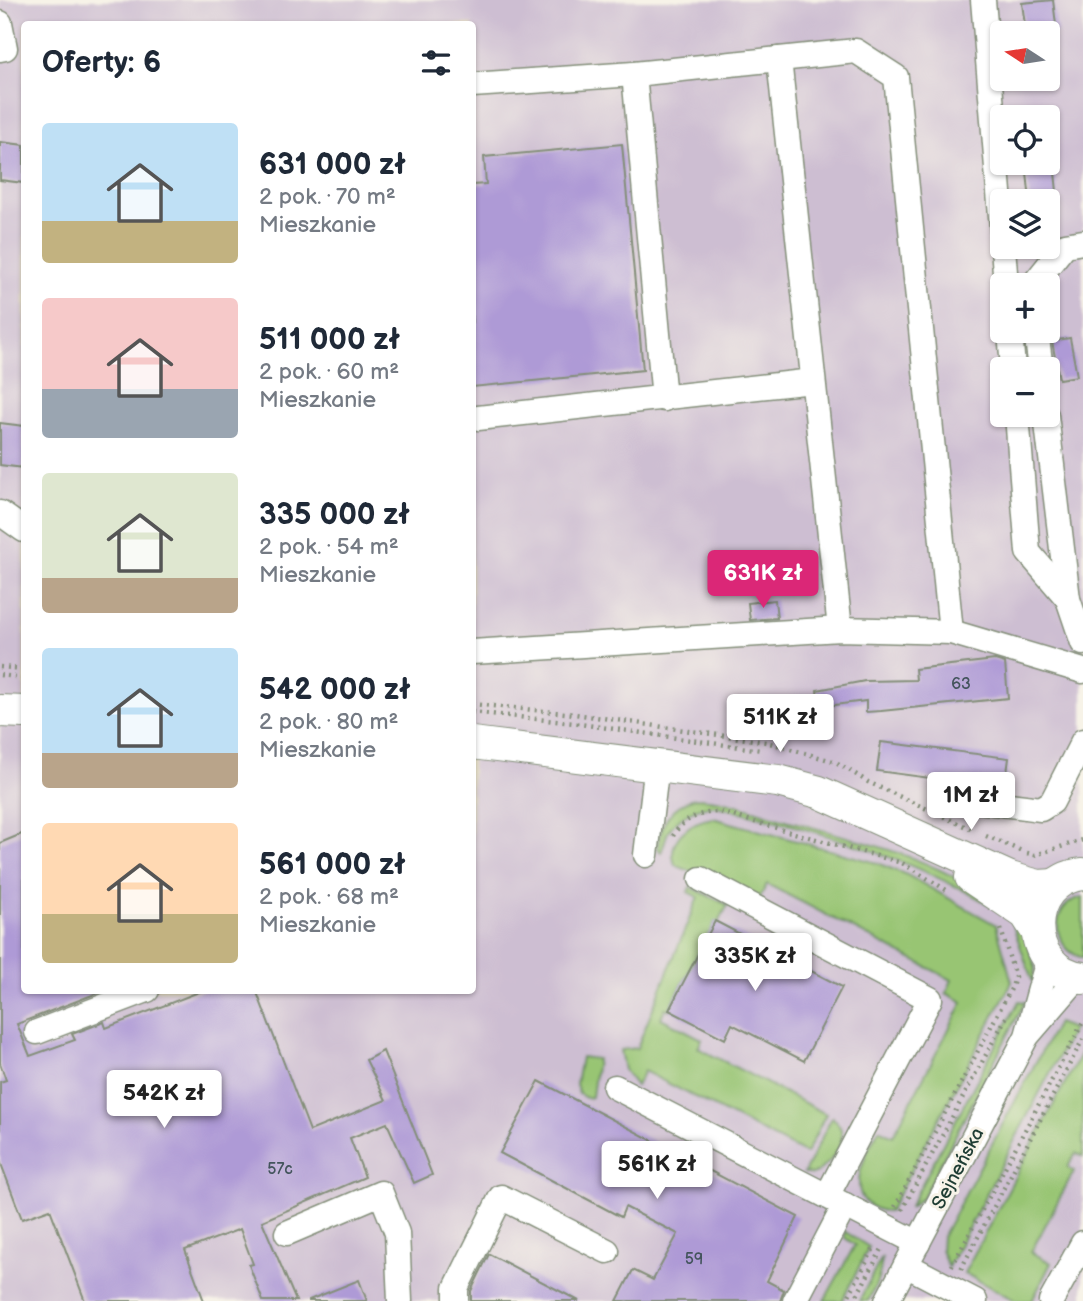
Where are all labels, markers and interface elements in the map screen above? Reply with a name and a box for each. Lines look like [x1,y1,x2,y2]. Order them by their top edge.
north arrow [990,21,1060,91]
map controls [990,21,1060,427]
icon: filters [417,44,455,82]
text: Oferty: 6 [42,45,161,81]
button: locate [990,105,1060,175]
text: 631 000 zł [259,147,406,183]
icon: home [98,151,182,235]
text: 2 pok. · 70 m² [259,183,396,211]
button: layers [990,189,1060,259]
text: Mieszkanie [259,211,376,239]
button: + [990,273,1060,343]
text: 511 000 zł [259,322,400,358]
icon: home [98,326,182,410]
button: − [990,357,1060,427]
text: 2 pok. · 60 m² [259,358,399,386]
text: Mieszkanie [259,386,376,414]
text: 335 000 zł [259,497,410,533]
icon: home [98,501,182,585]
text: 2 pok. · 54 m² [259,533,399,561]
pin: 631K zł [698,550,828,610]
text: 631K zł [723,559,803,587]
text: Mieszkanie [259,561,376,589]
text: 542 000 zł [259,672,411,708]
house number: 63 [951,675,971,694]
icon: home [98,676,182,760]
pin: 511K zł [715,694,845,754]
text: 511K zł [743,703,817,731]
text: 2 pok. · 80 m² [259,708,399,736]
text: Mieszkanie [259,736,376,764]
pin: 1M zł [922,772,1020,832]
text: 1M zł [943,781,999,809]
text: 561 000 zł [259,847,406,883]
icon: home [98,851,182,935]
text: 2 pok. · 68 m² [259,883,399,911]
text: Mieszkanie [259,911,376,939]
pin: 335K zł [690,934,820,993]
text: 335K zł [714,942,796,970]
pin: 542K zł [99,1070,229,1130]
text: 542K zł [123,1079,205,1107]
street label: Sejneńska [927,1124,989,1213]
pin: 561K zł [592,1142,722,1201]
text: 561K zł [618,1150,696,1178]
house number: 57c [267,1160,293,1179]
house number: 59 [685,1250,703,1269]

